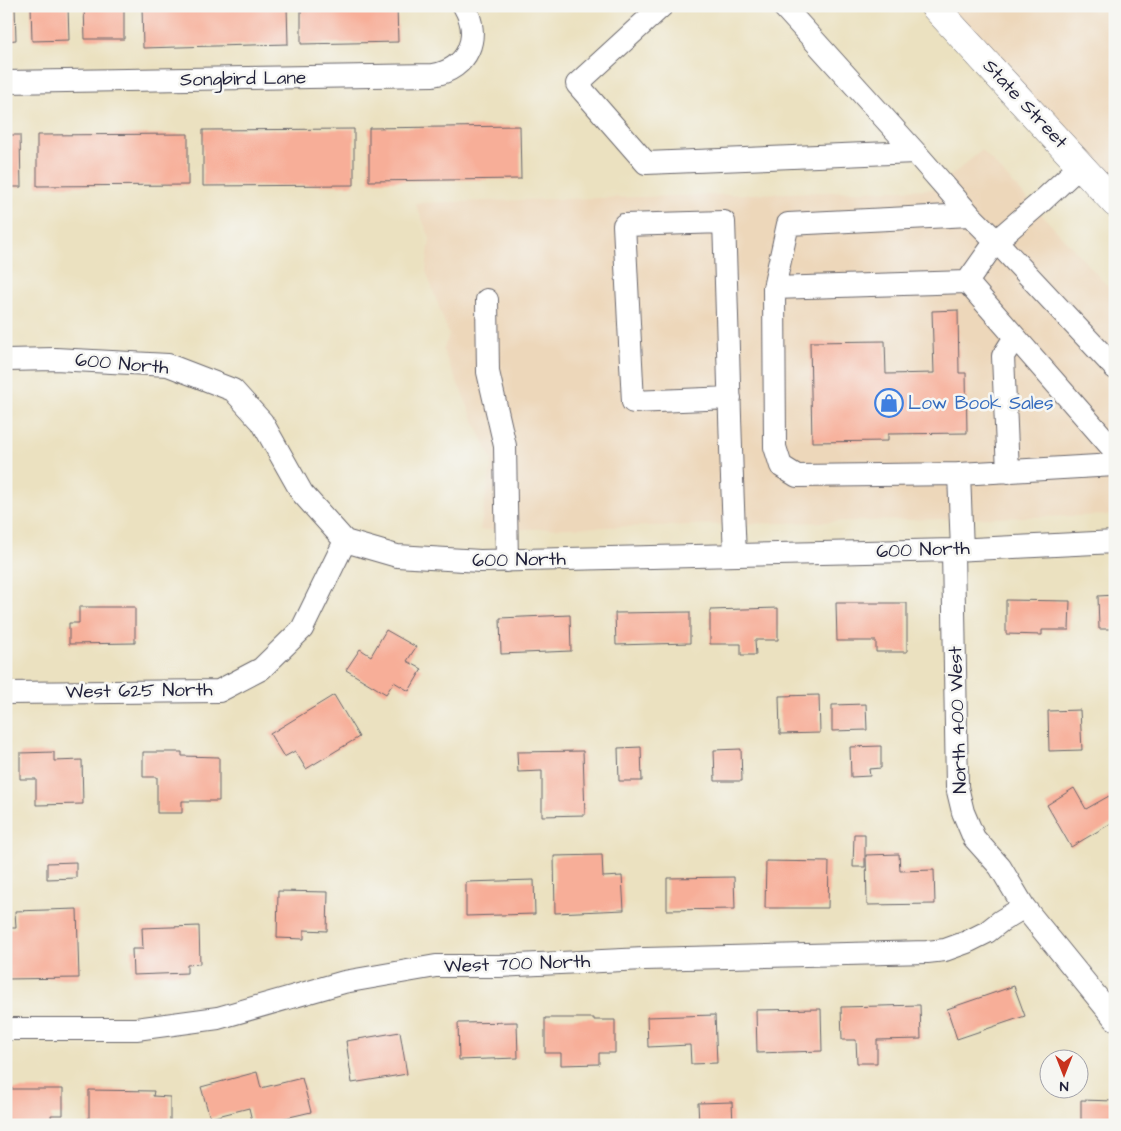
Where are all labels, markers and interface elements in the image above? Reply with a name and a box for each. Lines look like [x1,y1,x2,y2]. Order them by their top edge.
street label: State Street [976,53,1074,155]
street label: Songbird Lane [180,64,306,95]
street label: 600 North [74,346,170,382]
shop icon: Low Book Sales [874,388,904,418]
place label: Low Book Sales [908,390,1054,417]
street label: 600 North [876,535,971,565]
street label: 600 North [472,546,567,574]
street label: North 400 West [942,645,974,794]
street label: West 625 North [65,676,213,706]
street label: West 700 North [443,948,591,980]
north arrow [1038,1048,1088,1098]
text: N [1059,1076,1068,1096]

